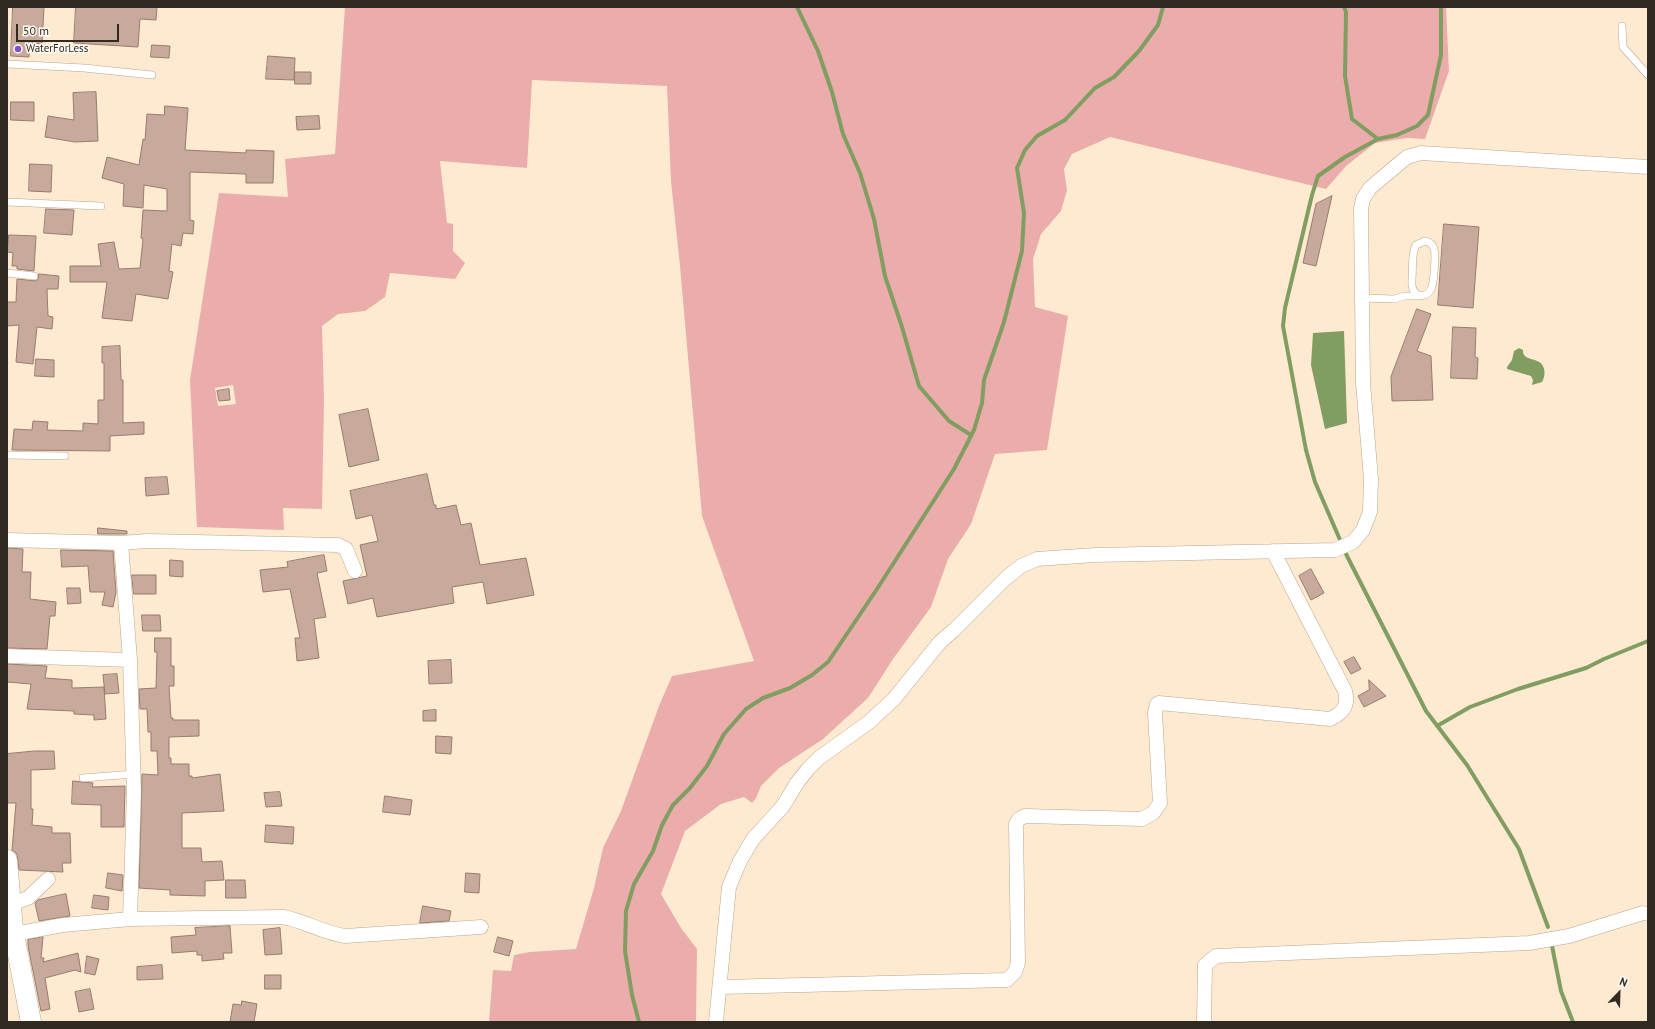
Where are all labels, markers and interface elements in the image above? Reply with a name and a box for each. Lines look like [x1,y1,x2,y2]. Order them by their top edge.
scale bar [18,16,121,42]
text: 50 m [23,23,49,38]
place label: WaterForLess [26,42,88,56]
marker: WaterForLess [13,44,23,54]
north arrow [1599,973,1639,1013]
text: N [1618,974,1630,990]

